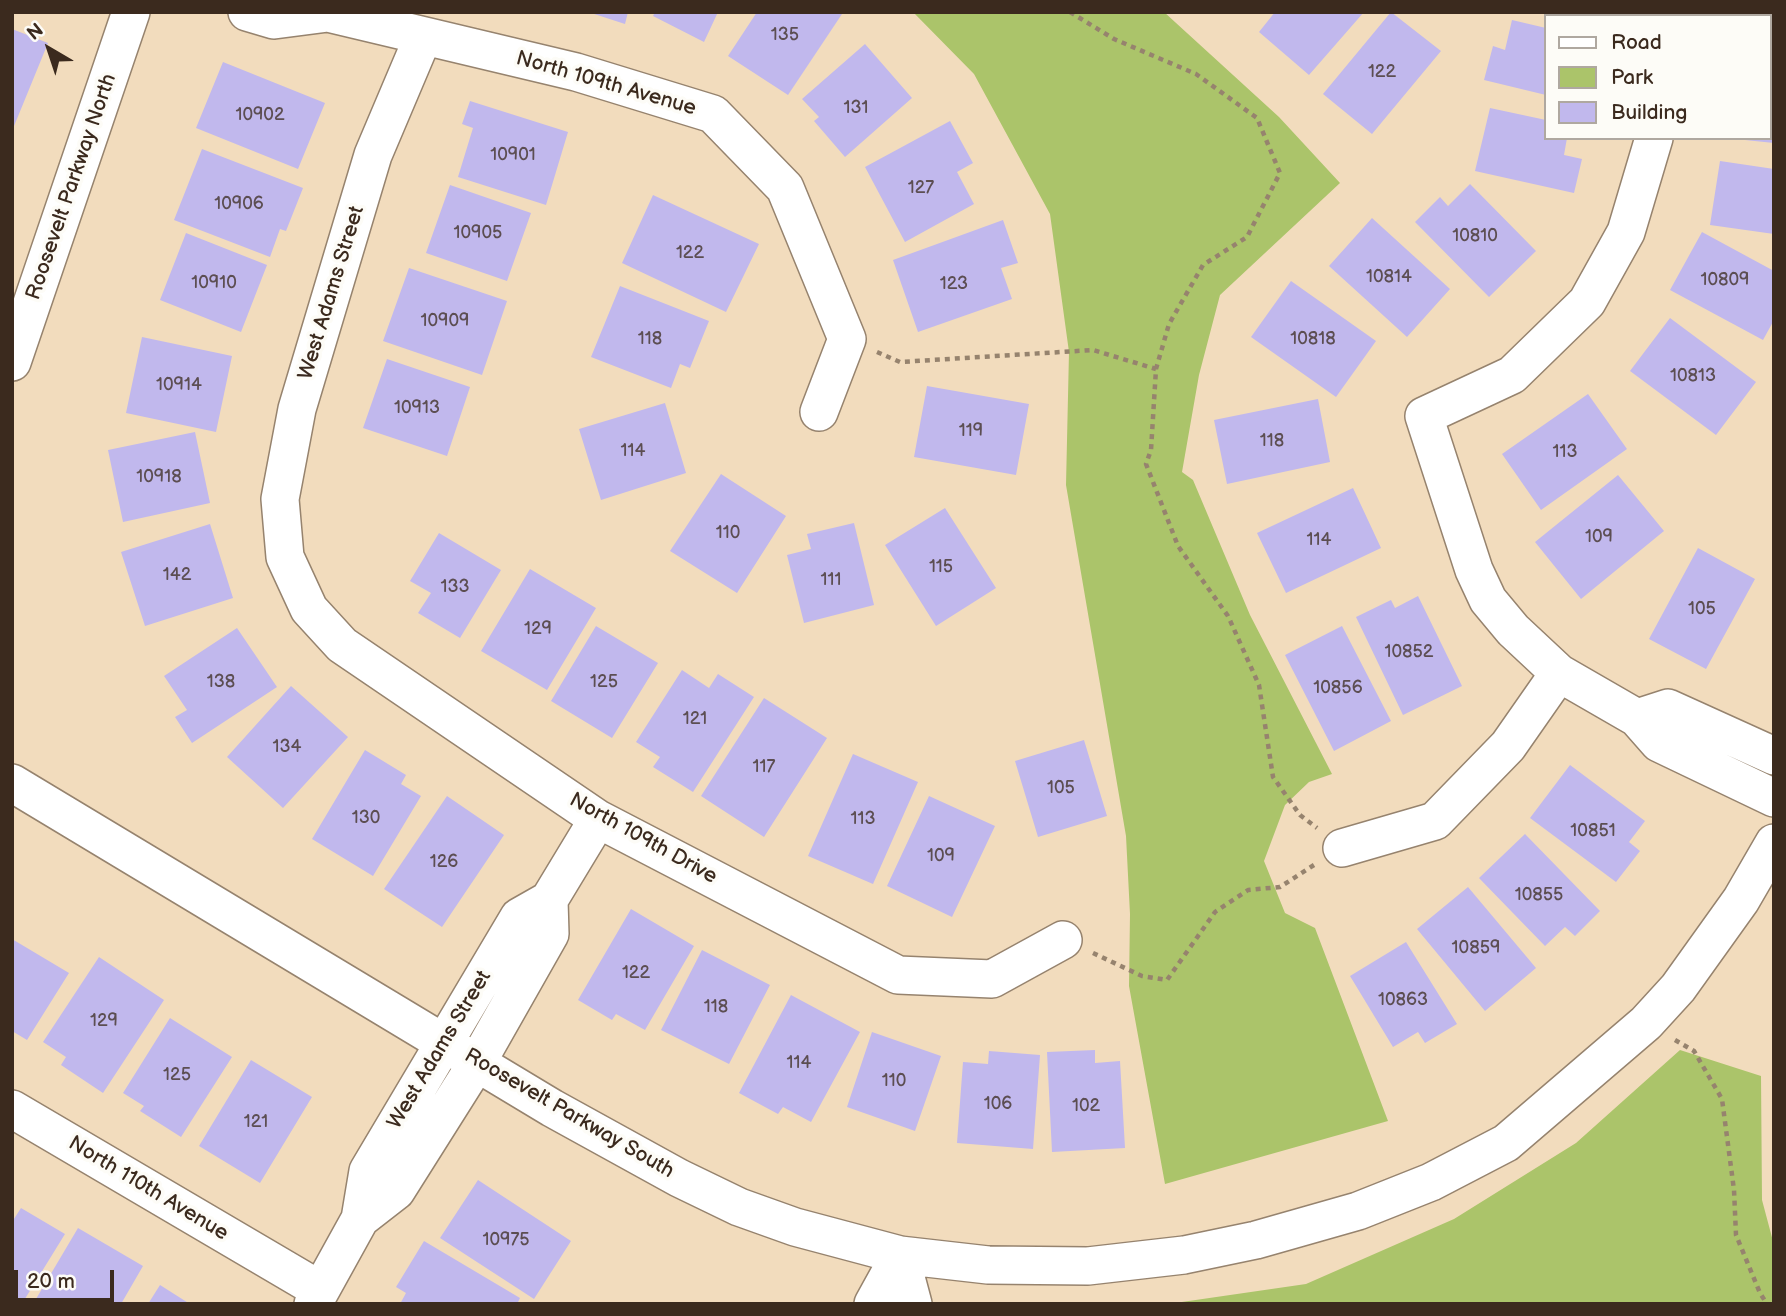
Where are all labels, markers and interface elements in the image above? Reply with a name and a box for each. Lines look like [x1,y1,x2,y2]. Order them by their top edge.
north arrow [14,14,84,84]
legend [1544,14,1772,140]
text: N [23,19,48,46]
house number: 135 [771,24,799,46]
text: Road [1611,30,1662,55]
street label: North 109th Avenue [513,46,699,122]
house number: 122 [1368,61,1396,83]
text: Park [1611,65,1653,90]
street label: Roosevelt Parkway North [21,71,123,303]
house number: 131 [843,97,869,119]
text: Building [1611,100,1687,125]
house number: 10902 [235,104,285,126]
house number: 10901 [490,144,536,166]
house number: 127 [908,177,934,199]
house number: 10906 [214,193,264,215]
street label: West Adams Street [294,203,370,383]
house number: 10905 [454,222,502,244]
house number: 10810 [1452,225,1498,247]
house number: 122 [676,242,704,264]
house number: 10814 [1366,266,1412,288]
house number: 10809 [1700,269,1750,291]
house number: 10910 [191,272,237,294]
house number: 123 [940,273,968,295]
house number: 10909 [421,310,469,332]
house number: 118 [638,328,662,350]
house number: 10818 [1290,328,1336,350]
house number: 10813 [1670,365,1716,387]
house number: 10914 [156,374,202,396]
house number: 10913 [394,397,440,419]
house number: 119 [959,420,983,442]
house number: 118 [1260,430,1284,452]
house number: 114 [621,440,645,462]
house number: 113 [1552,441,1578,463]
house number: 10918 [136,466,182,488]
house number: 110 [716,522,740,544]
house number: 109 [1585,526,1613,548]
house number: 114 [1307,529,1331,551]
house number: 115 [929,556,953,578]
house number: 142 [163,564,191,586]
house number: 111 [821,569,841,591]
house number: 133 [440,576,470,598]
house number: 105 [1688,598,1716,620]
house number: 129 [524,618,552,640]
house number: 10852 [1385,641,1433,663]
house number: 138 [207,671,235,693]
house number: 125 [590,671,618,693]
house number: 10856 [1313,677,1363,699]
house number: 121 [683,708,707,730]
house number: 134 [272,736,302,758]
house number: 117 [753,756,775,778]
house number: 105 [1047,777,1075,799]
street label: North 109th Drive [565,788,721,890]
house number: 130 [352,807,380,829]
house number: 113 [850,808,876,830]
house number: 10851 [1570,820,1616,842]
house number: 109 [927,845,955,867]
house number: 126 [430,851,458,873]
house number: 10855 [1515,884,1563,906]
house number: 10859 [1452,937,1500,959]
house number: 122 [622,962,650,984]
street label: West Adams Street [383,966,497,1134]
house number: 10863 [1378,989,1428,1011]
house number: 118 [704,996,728,1018]
house number: 129 [90,1010,118,1032]
street label: Roosevelt Parkway South [460,1044,678,1184]
house number: 114 [787,1052,811,1074]
house number: 125 [163,1064,191,1086]
house number: 110 [882,1070,906,1092]
house number: 106 [984,1093,1012,1115]
house number: 102 [1072,1095,1100,1117]
house number: 121 [244,1111,268,1133]
street label: North 110th Avenue [63,1131,233,1247]
house number: 10975 [482,1229,530,1251]
scale bar [18,1256,117,1300]
text: 20 m [27,1269,75,1294]

